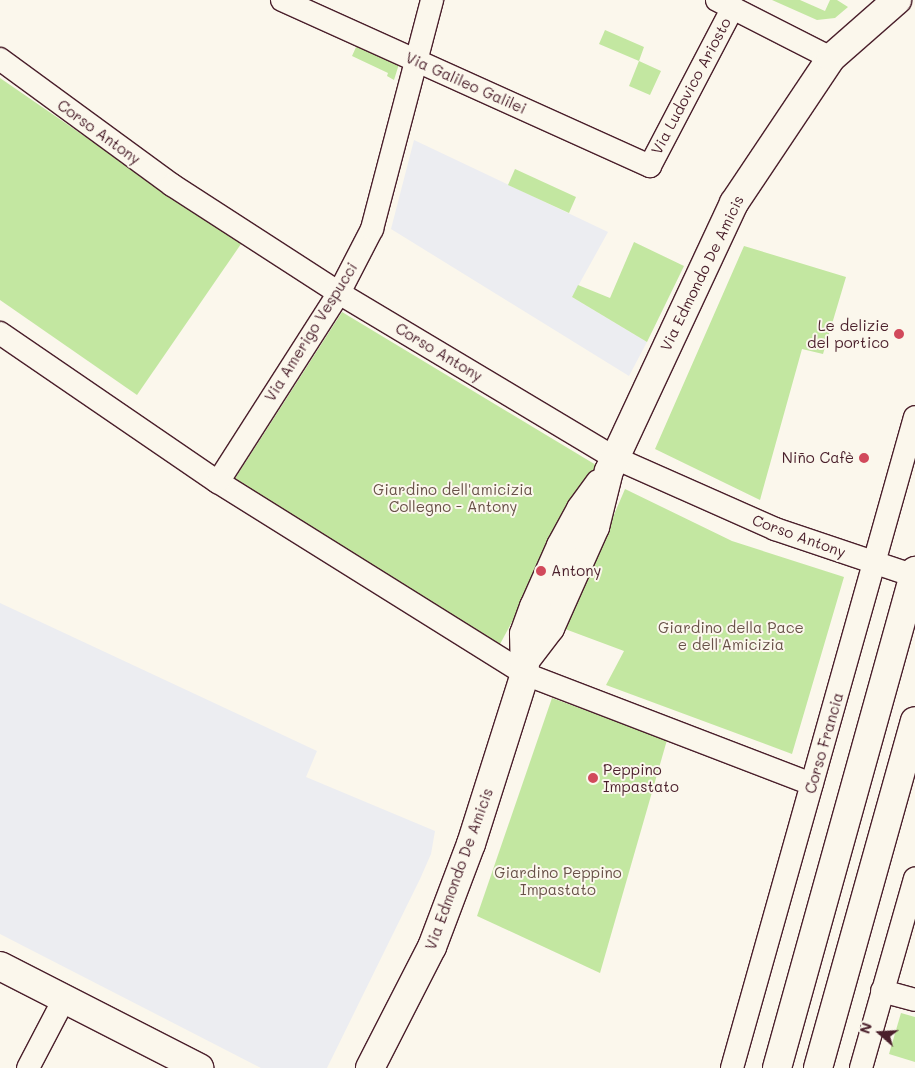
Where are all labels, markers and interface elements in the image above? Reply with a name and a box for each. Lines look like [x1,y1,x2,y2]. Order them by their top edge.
street label: Via Ludovico Ariosto [647,15,735,157]
street label: Via Galileo Galilei [403,48,529,118]
street label: Corso Antony [54,96,144,168]
street label: Via Edmondo De Amicis [656,192,748,354]
street label: Via Amerigo Vespucci [261,259,361,405]
place label: Le delizie del portico [807,316,889,351]
street label: Corso Antony [392,319,486,385]
marker: Le delizie del portico [893,328,905,340]
place label: Niño Cafè [782,449,854,467]
marker: Niño Cafè [858,452,870,464]
park label: Giardino dell'amicizia Collegno - Antony [373,480,533,515]
street label: Corso Antony [750,511,848,561]
place label: Antony [551,562,601,580]
marker: Antony [535,565,547,577]
park label: Giardino della Pace e dell'Amicizia [658,618,804,653]
street label: Corso Francia [801,690,847,796]
place label: Peppino Impastato [603,760,679,795]
marker: Peppino Impastato [587,772,599,784]
street label: Via Edmondo De Amicis [421,786,497,952]
park label: Giardino Peppino Impastato [494,863,622,898]
north arrow [855,1008,905,1058]
text: N [855,1020,876,1036]

